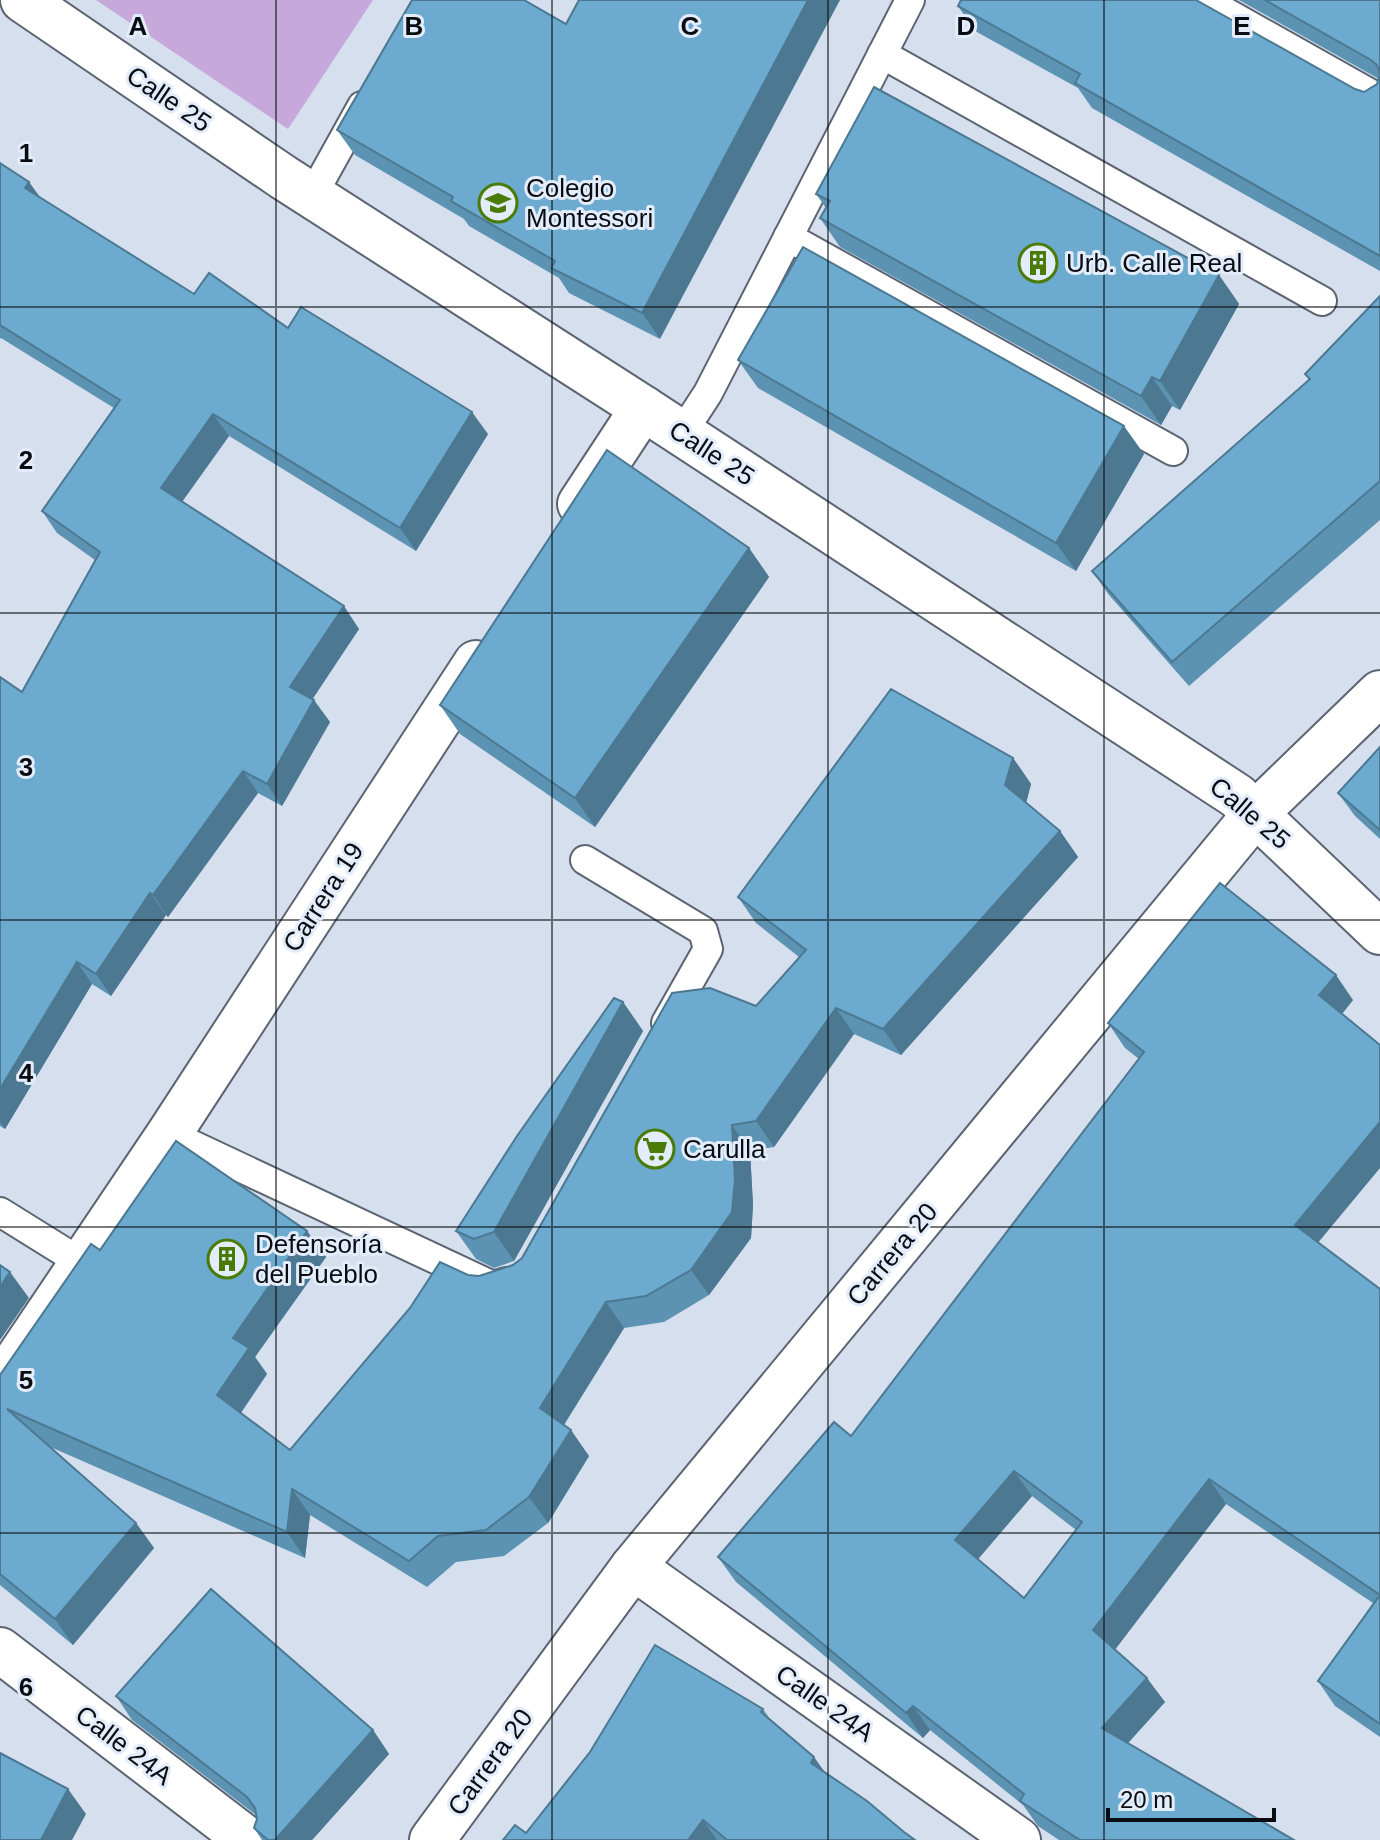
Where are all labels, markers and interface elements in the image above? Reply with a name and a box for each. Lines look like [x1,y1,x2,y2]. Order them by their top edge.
text: A [129,11,148,41]
text: B [405,11,423,41]
text: C [681,11,700,41]
text: D [957,11,975,41]
text: E [1233,11,1251,41]
street label: Calle 25 [121,60,217,138]
text: 1 [19,138,33,168]
place label: Colegio Montessori [526,173,653,233]
school or university icon: Colegio Montessori [477,182,519,224]
building icon: Urb. Calle Real [1017,242,1059,284]
place label: Urb. Calle Real [1066,248,1242,278]
street label: Calle 25 [664,414,760,492]
text: 2 [19,445,33,475]
text: 3 [19,752,33,782]
street label: Calle 25 [1204,771,1296,855]
street label: Carrera 19 [277,837,369,957]
text: 4 [19,1058,34,1088]
supermarket icon: Carulla [634,1128,676,1170]
place label: Carulla [683,1134,766,1164]
street label: Carrera 20 [841,1197,943,1311]
place label: Defensoría del Pueblo [255,1229,383,1289]
building icon: Defensoría del Pueblo [206,1238,248,1280]
text: 5 [19,1365,33,1395]
street label: Calle 24A [770,1658,880,1748]
text: 6 [19,1672,33,1702]
street label: Calle 24A [70,1699,179,1791]
street label: Carrera 20 [441,1703,539,1821]
scale bar [1108,1772,1274,1822]
text: 20 m [1120,1786,1173,1813]

